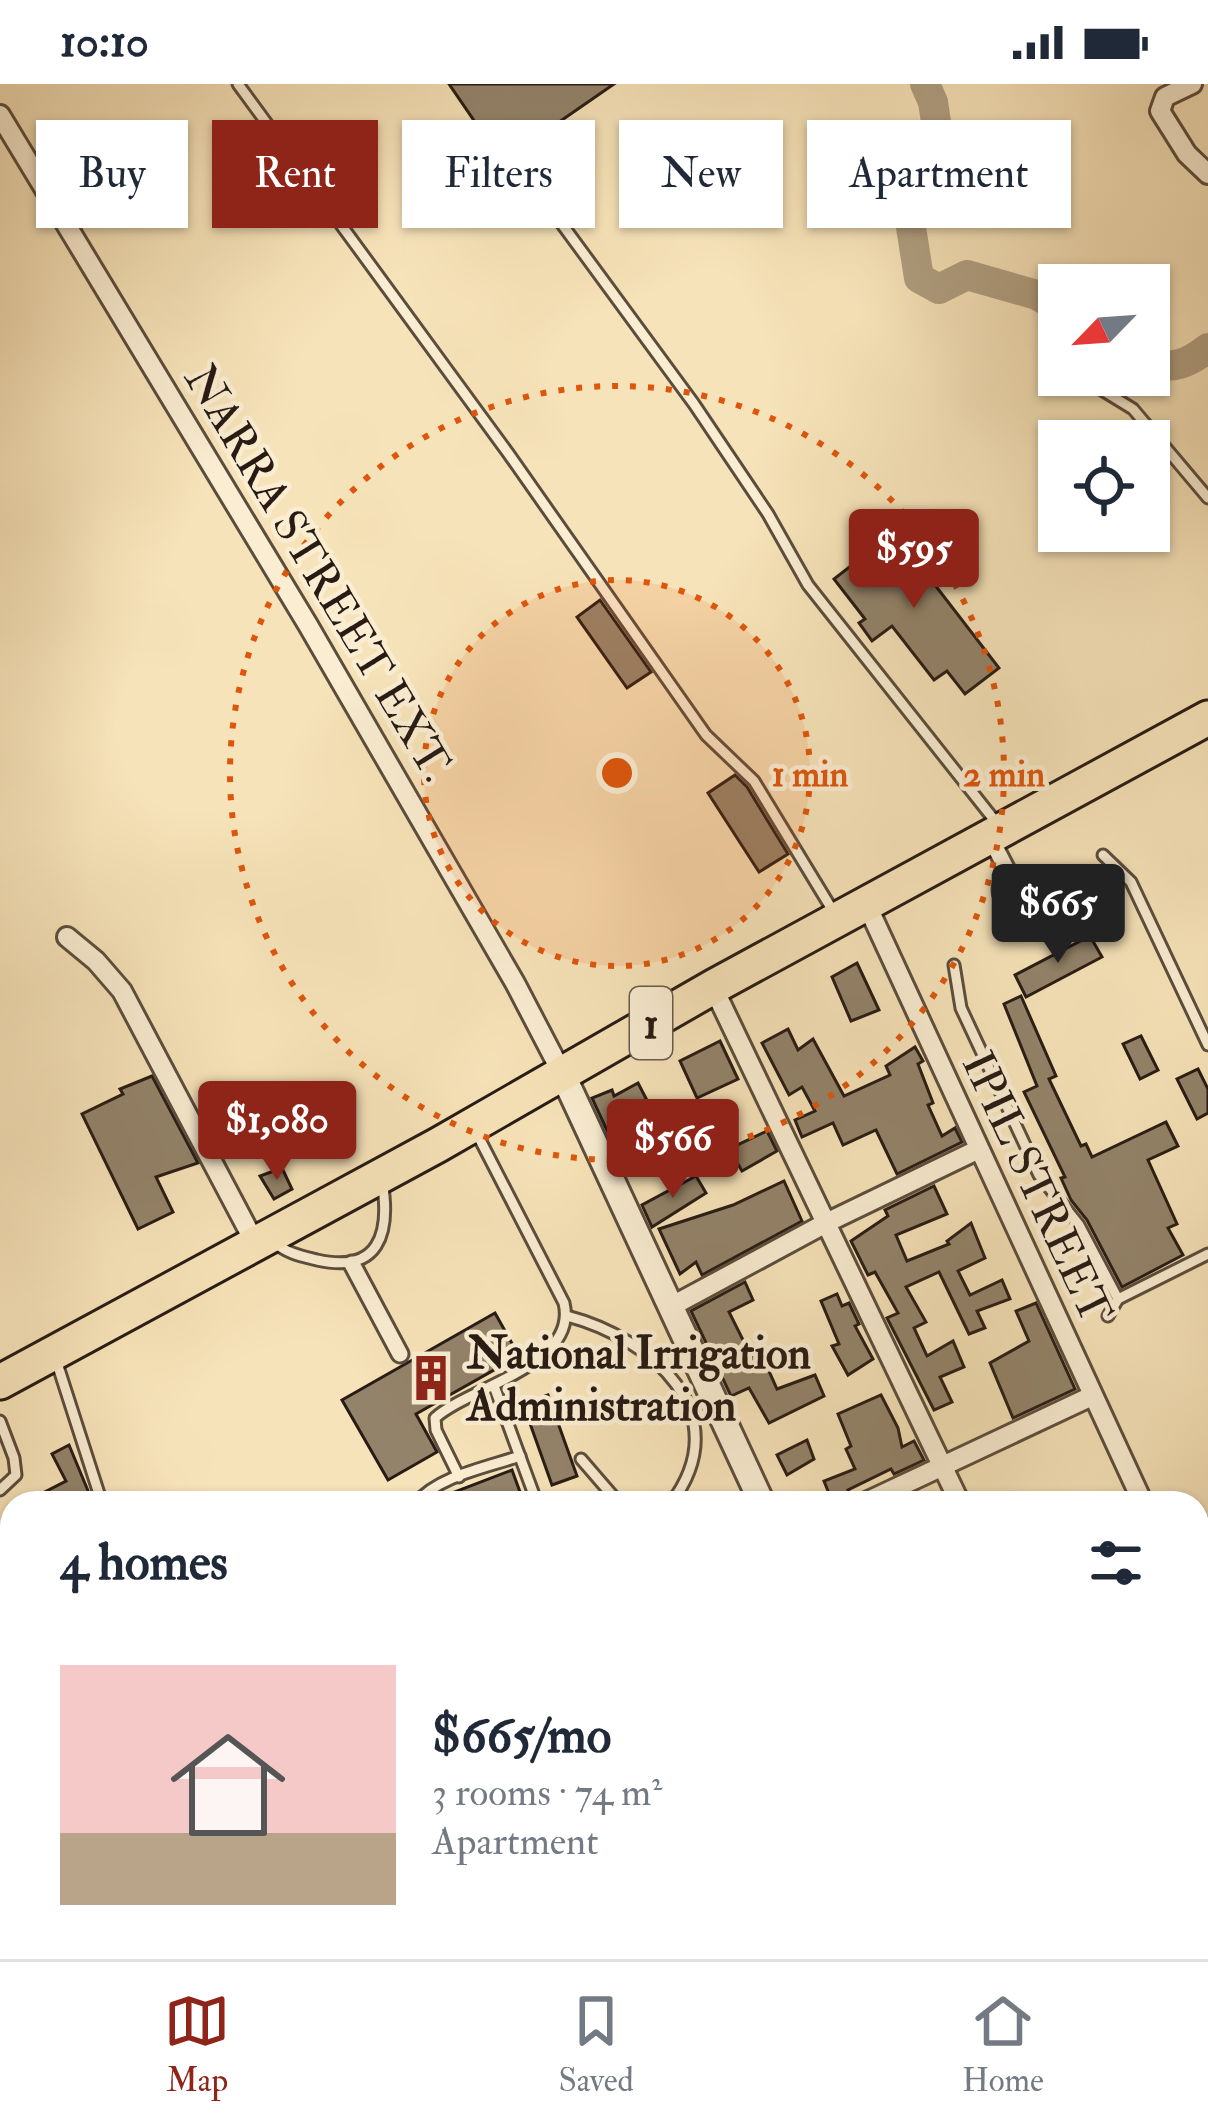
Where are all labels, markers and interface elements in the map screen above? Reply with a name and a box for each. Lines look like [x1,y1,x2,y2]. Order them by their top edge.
text: 10:10 [60,14,149,70]
chip: Buy [36,120,188,228]
chip: Rent [212,120,378,228]
chip: Filters [402,120,595,228]
chip: New [619,120,783,228]
chip: Apartment [807,120,1071,228]
north arrow [1038,264,1170,396]
map controls [1038,264,1170,552]
street label: NARRA STREET EXT. [172,355,465,792]
button: locate [1038,420,1170,552]
pin: $595 [843,509,985,611]
text: $595 [876,523,952,572]
centre of rings [596,752,638,794]
text: 1 min [772,752,849,797]
text: 2 min [963,752,1045,797]
pin: $665 [987,864,1129,966]
text: $665 [1019,878,1097,927]
road number: 1 [630,987,672,1059]
street label: IPIL STREET [949,1043,1124,1333]
pin: $1,080 [179,1081,375,1183]
text: $1,080 [225,1095,329,1144]
pin: $566 [602,1099,744,1201]
text: $566 [634,1113,712,1162]
place label: National Irrigation Administration [465,1326,812,1434]
building icon: National Irrigation Administration [406,1353,456,1403]
icon: filters [1083,1530,1149,1596]
text: 4 homes [60,1531,228,1595]
text: $665/mo [432,1704,611,1768]
icon: home [156,1713,300,1857]
text: 3 rooms · 74 m² [432,1768,662,1817]
text: Apartment [432,1817,599,1866]
tab: Map [164,1988,230,2101]
tab: Saved [558,1988,634,2101]
tab: Home [962,1988,1044,2101]

